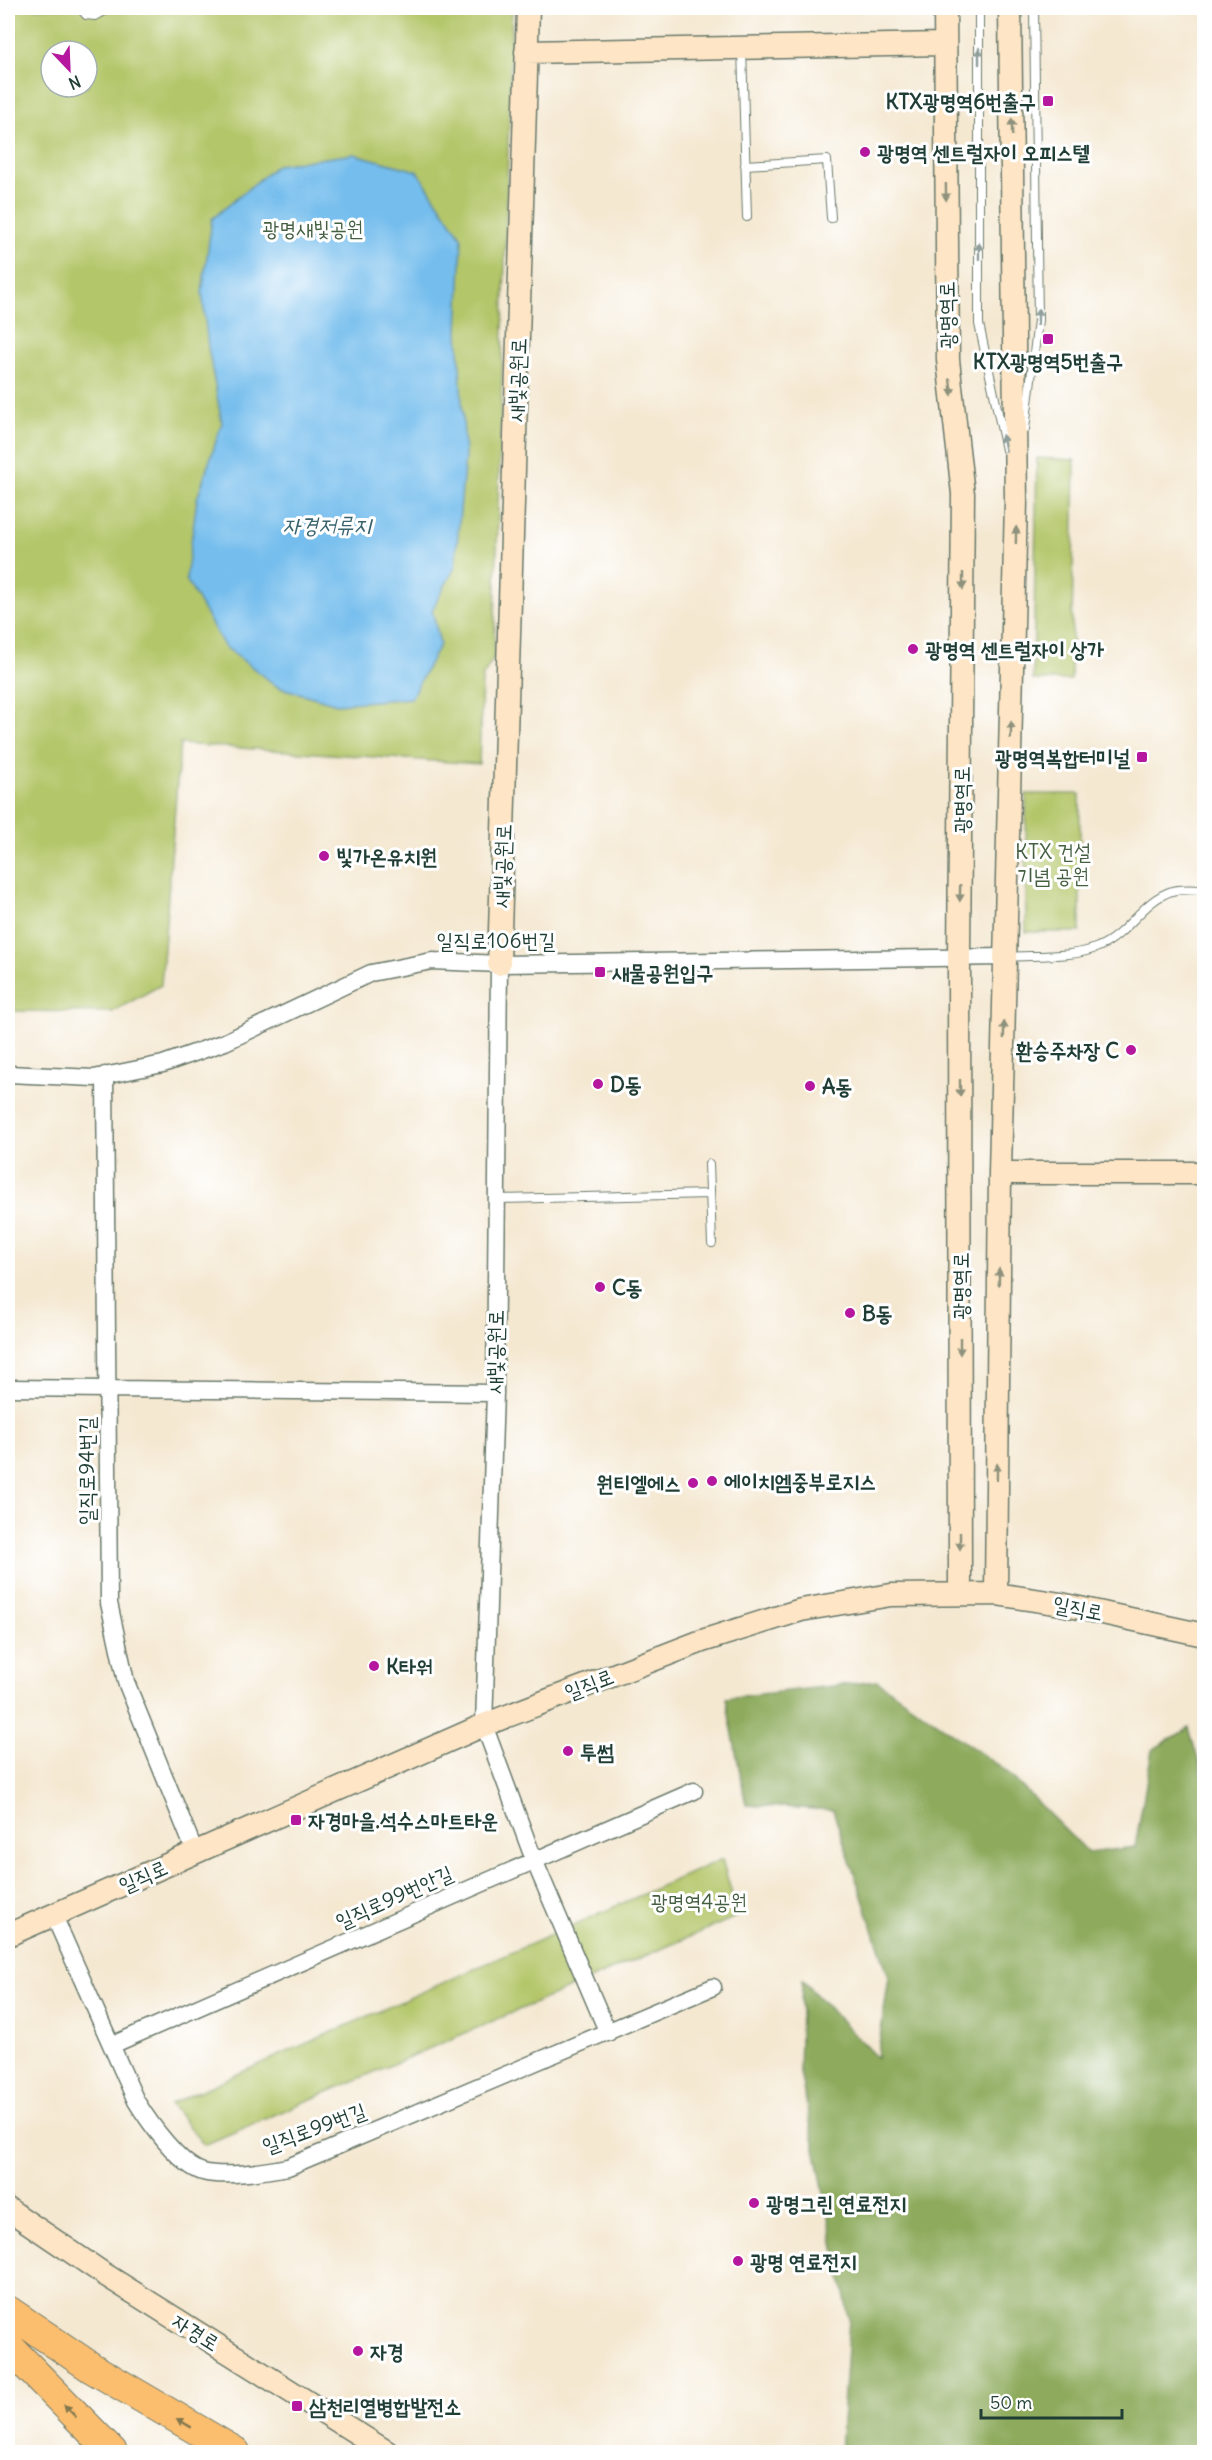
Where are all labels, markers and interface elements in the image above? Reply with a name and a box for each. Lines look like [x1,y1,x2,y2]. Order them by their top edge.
north arrow [39,39,99,99]
one-way arrow [974,47,984,66]
text: N [66,71,84,94]
place label: KTX광명역6번출구 [885,88,1036,115]
marker: KTX광명역6번출구 [1041,94,1055,108]
one-way arrow [1007,118,1017,137]
place label: 광명역 센트럴자이 오피스텔 [877,139,1090,166]
marker: 광명역 센트럴자이 오피스텔 [858,145,872,159]
one-way arrow [941,182,951,201]
park label: 광명새빛공원 [262,215,364,242]
one-way arrow [974,242,984,261]
street label: 광명역로 [933,281,961,349]
one-way arrow [1033,308,1042,327]
marker: KTX광명역5번출구 [1041,332,1055,346]
street label: 새빛공원로 [502,337,532,423]
place label: KTX광명역5번출구 [973,348,1123,375]
one-way arrow [946,377,956,396]
one-way arrow [999,434,1009,453]
water label: 자경저류지 [283,511,374,539]
one-way arrow [1011,525,1020,544]
one-way arrow [958,572,968,591]
place label: 광명역 센트럴자이 상가 [925,636,1104,663]
marker: 광명역 센트럴자이 상가 [906,642,920,656]
one-way arrow [1006,720,1016,739]
place label: 광명역복합터미널 [995,744,1130,771]
marker: 광명역복합터미널 [1135,750,1149,764]
street label: 광명역로 [948,766,975,834]
street label: 새빛공원로 [487,823,517,909]
park label: KTX 건설 기념 공원 [1015,838,1091,889]
place label: 빛가온유치원 [336,843,437,870]
marker: 빛가온유치원 [317,849,331,863]
one-way arrow [955,884,965,903]
street label: 일직로106번길 [437,927,555,954]
place label: 새물공원입구 [612,959,713,986]
marker: 새물공원입구 [593,965,607,979]
one-way arrow [999,1021,1008,1040]
place label: 환승주차장 C [1016,1037,1119,1064]
marker: 환승주차장 C [1124,1043,1138,1057]
place label: D동 [610,1071,642,1098]
place label: A동 [822,1073,852,1100]
marker: D동 [591,1077,605,1091]
marker: A동 [803,1079,817,1093]
one-way arrow [955,1079,965,1098]
street label: 광명역로 [947,1252,974,1320]
one-way arrow [994,1268,1004,1287]
place label: C동 [612,1274,643,1301]
marker: C동 [593,1280,607,1294]
place label: B동 [862,1300,893,1327]
marker: B동 [843,1306,857,1320]
street label: 새빛공원로 [481,1310,509,1394]
one-way arrow [955,1337,965,1356]
street label: 일직로94번길 [73,1417,100,1525]
one-way arrow [992,1463,1002,1482]
place label: 에이치엠중부로지스 [724,1468,876,1495]
place label: 원티엘에스 [597,1470,681,1497]
marker: 에이치엠중부로지스 [705,1474,719,1488]
marker: 원티엘에스 [686,1476,700,1490]
one-way arrow [955,1532,965,1551]
street label: 일직로 [1051,1590,1105,1626]
place label: K타워 [386,1653,433,1680]
marker: K타워 [367,1659,381,1673]
street label: 일직로 [560,1662,618,1706]
place label: 투썸 [580,1738,614,1765]
marker: 투썸 [561,1744,575,1758]
place label: 자경마을.석수스마트타운 [308,1807,498,1834]
marker: 자경마을.석수스마트타운 [289,1813,303,1827]
street label: 일직로 [114,1853,172,1899]
street label: 일직로99번안길 [331,1859,457,1935]
park label: 광명역4공원 [651,1888,747,1915]
street label: 일직로99번길 [258,2097,370,2159]
place label: 광명그린 연료전지 [766,2190,906,2217]
marker: 광명그린 연료전지 [747,2196,761,2210]
place label: 광명 연료전지 [750,2248,856,2275]
marker: 광명 연료전지 [731,2254,745,2268]
street label: 자경로 [167,2307,225,2357]
place label: 자경 [370,2338,404,2365]
marker: 자경 [351,2344,365,2358]
scale bar [981,2382,1122,2420]
text: 50 m [990,2391,1032,2414]
place label: 삼천리열병합발전소 [309,2393,461,2420]
marker: 삼천리열병합발전소 [290,2399,304,2413]
one-way arrow [64,2405,78,2419]
one-way arrow [176,2417,192,2428]

